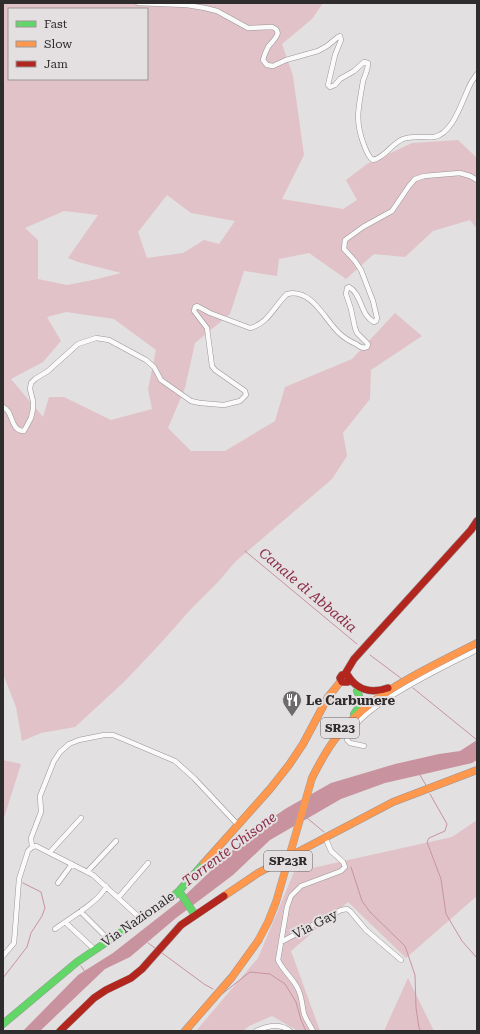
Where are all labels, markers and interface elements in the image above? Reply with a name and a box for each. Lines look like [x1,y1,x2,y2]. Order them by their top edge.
legend [8,8,148,80]
text: Fast [44,17,68,31]
text: Slow [44,37,72,51]
text: Jam [44,57,68,71]
water label: Canale di Abbadia [256,545,360,635]
restaurant icon: Le Carbunere [281,689,303,717]
place label: Le Carbunere [306,693,395,708]
road number: SR23 [321,718,359,738]
water label: Torrente Chisone [179,808,279,890]
road number: SP23R [264,851,312,871]
street label: Via Nazionale [99,888,177,950]
street label: Via Gay [290,906,340,942]

